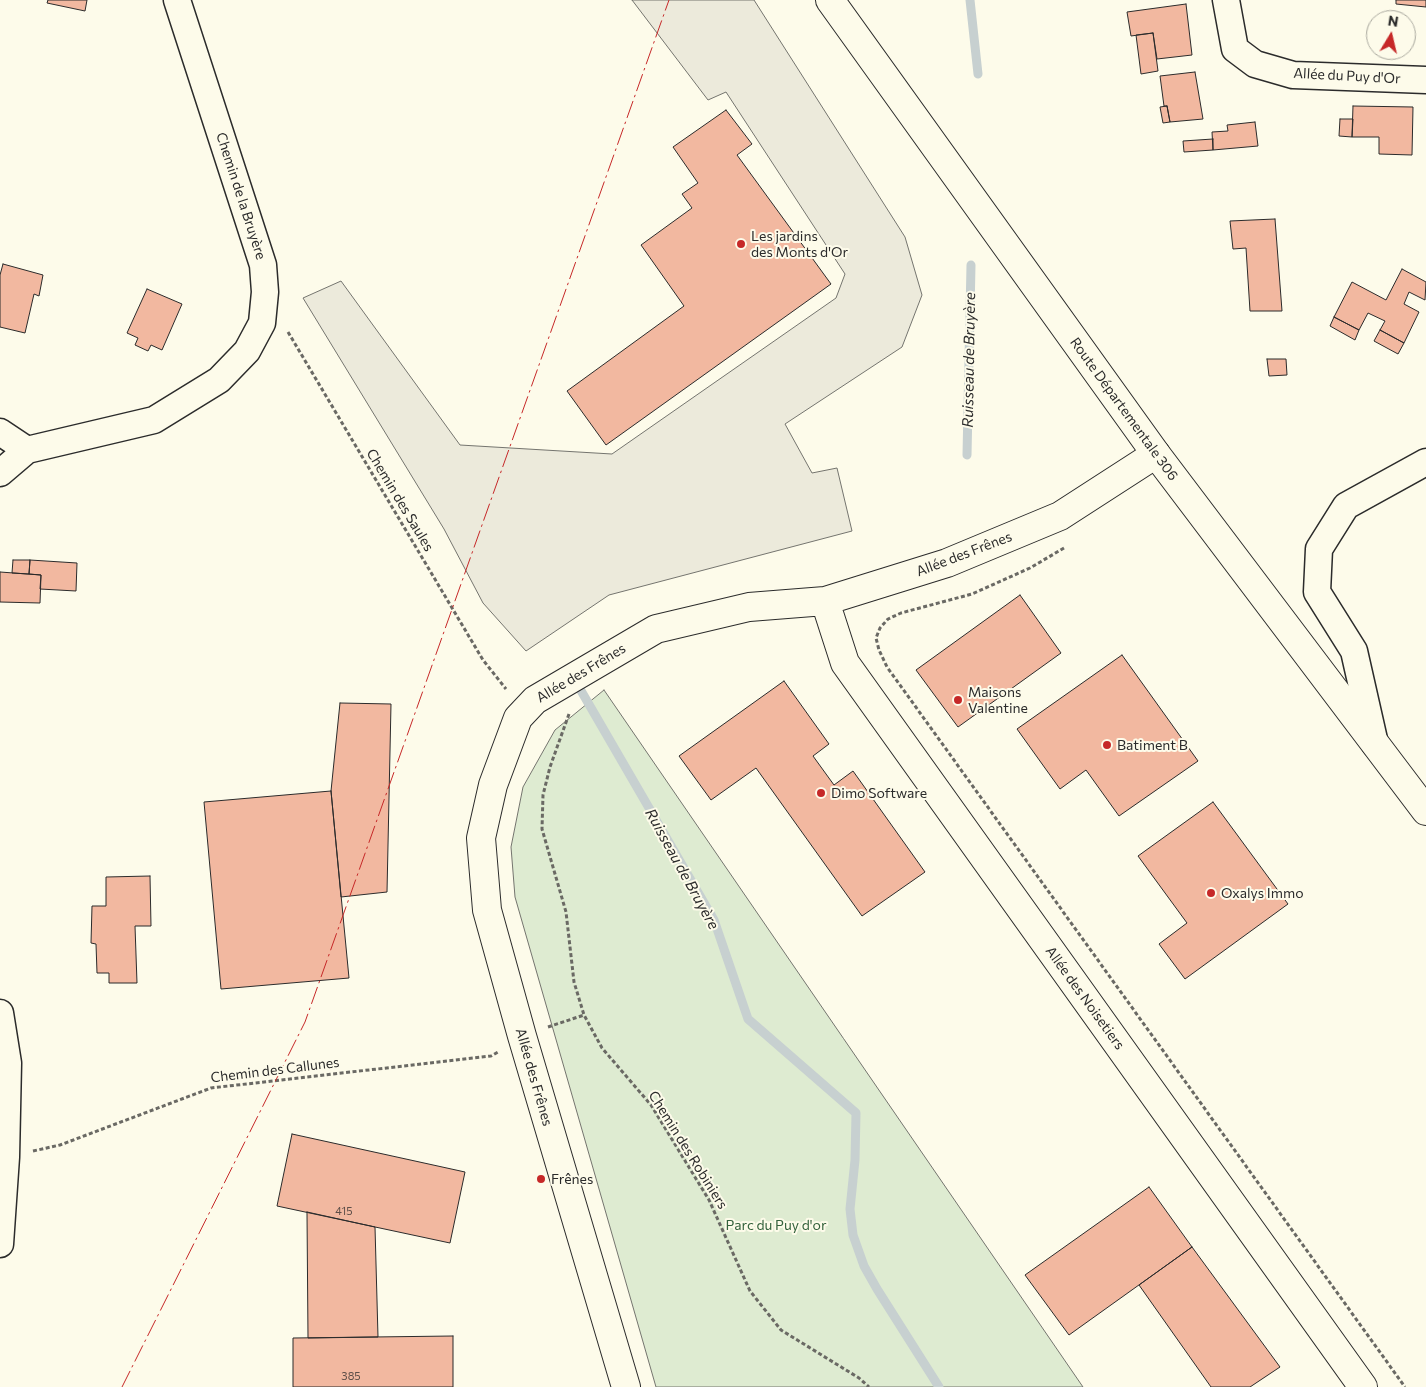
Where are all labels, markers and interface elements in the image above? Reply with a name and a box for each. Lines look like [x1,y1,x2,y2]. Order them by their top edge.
north arrow [1366,10,1416,60]
text: N [1387,11,1400,30]
street label: Allée du Puy d'Or [1293,65,1401,87]
street label: Chemin de la Bruyère [212,130,270,262]
place label: Les jardins des Monts d'Or [751,228,848,260]
marker: Les jardins des Monts d'Or [735,238,747,250]
water label: Ruisseau de Bruyère [959,292,979,428]
street label: Route Départementale 306 [1066,334,1182,484]
street label: Chemin des Saules [363,446,437,554]
street label: Allée des Frênes [914,528,1014,580]
street label: Allée des Frênes [533,640,629,706]
place label: Maisons Valentine [968,684,1028,716]
marker: Maisons Valentine [952,694,964,706]
place label: Batiment B [1117,737,1188,753]
marker: Batiment B [1101,739,1113,751]
place label: Dimo Software [831,785,927,801]
marker: Dimo Software [815,787,827,799]
water label: Ruisseau de Bruyère [641,805,723,933]
place label: Oxalys Immo [1221,885,1304,901]
marker: Oxalys Immo [1205,887,1217,899]
street label: Allée des Noisetiers [1042,943,1128,1053]
street label: Allée des Frênes [512,1026,556,1128]
street label: Chemin des Callunes [210,1054,340,1086]
street label: Chemin des Robiniers [645,1088,731,1212]
place label: Frênes [551,1171,593,1187]
marker: Frênes [535,1173,547,1185]
house number: 415 [335,1204,353,1218]
park label: Parc du Puy d'or [725,1217,827,1233]
house number: 385 [341,1369,361,1383]

